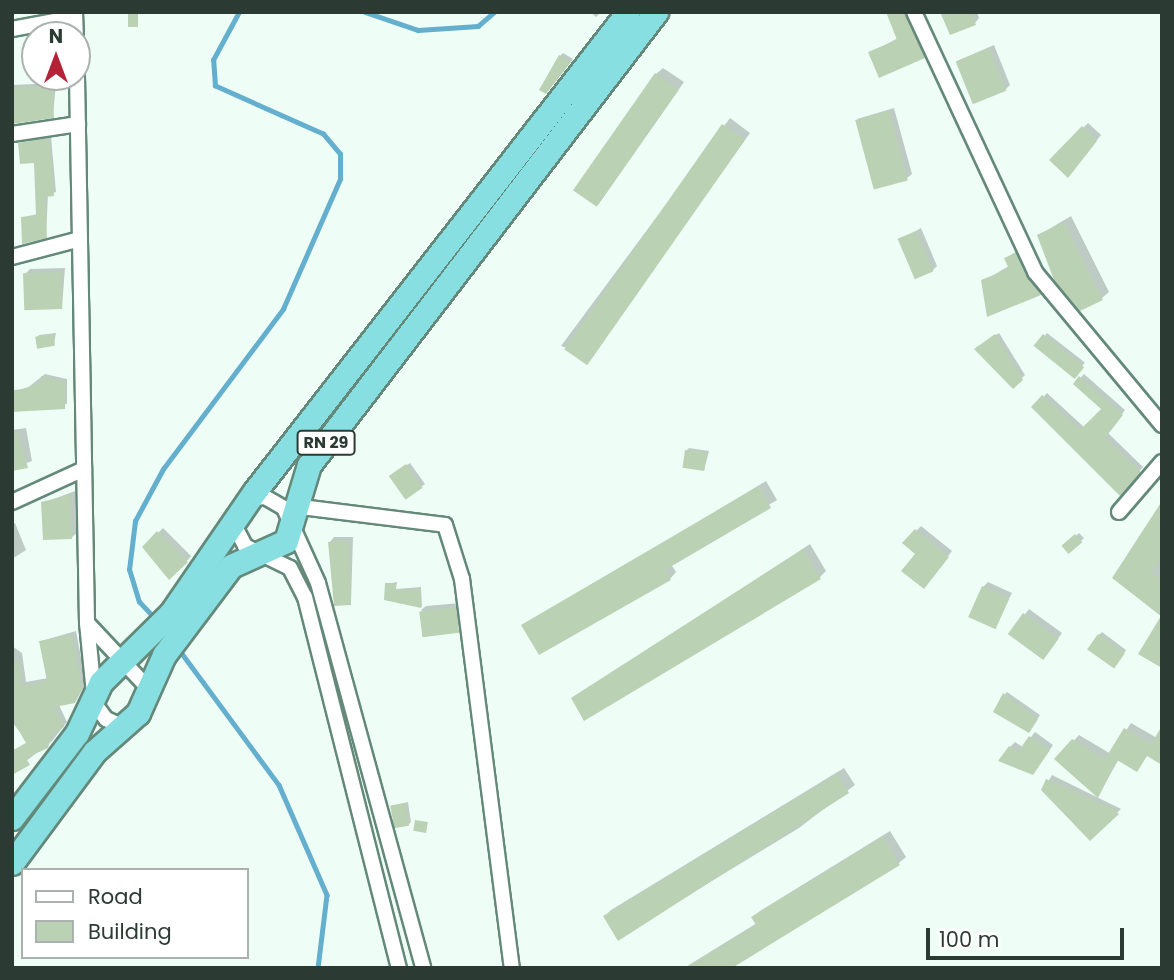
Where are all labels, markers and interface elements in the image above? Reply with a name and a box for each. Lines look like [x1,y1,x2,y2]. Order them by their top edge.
north arrow [21,21,91,91]
text: N [49,23,63,50]
road number: RN 29 [296,430,356,456]
legend [21,868,248,959]
text: Road [88,882,143,911]
scale bar [929,914,1127,958]
text: Building [88,917,172,946]
text: 100 m [939,925,999,954]

